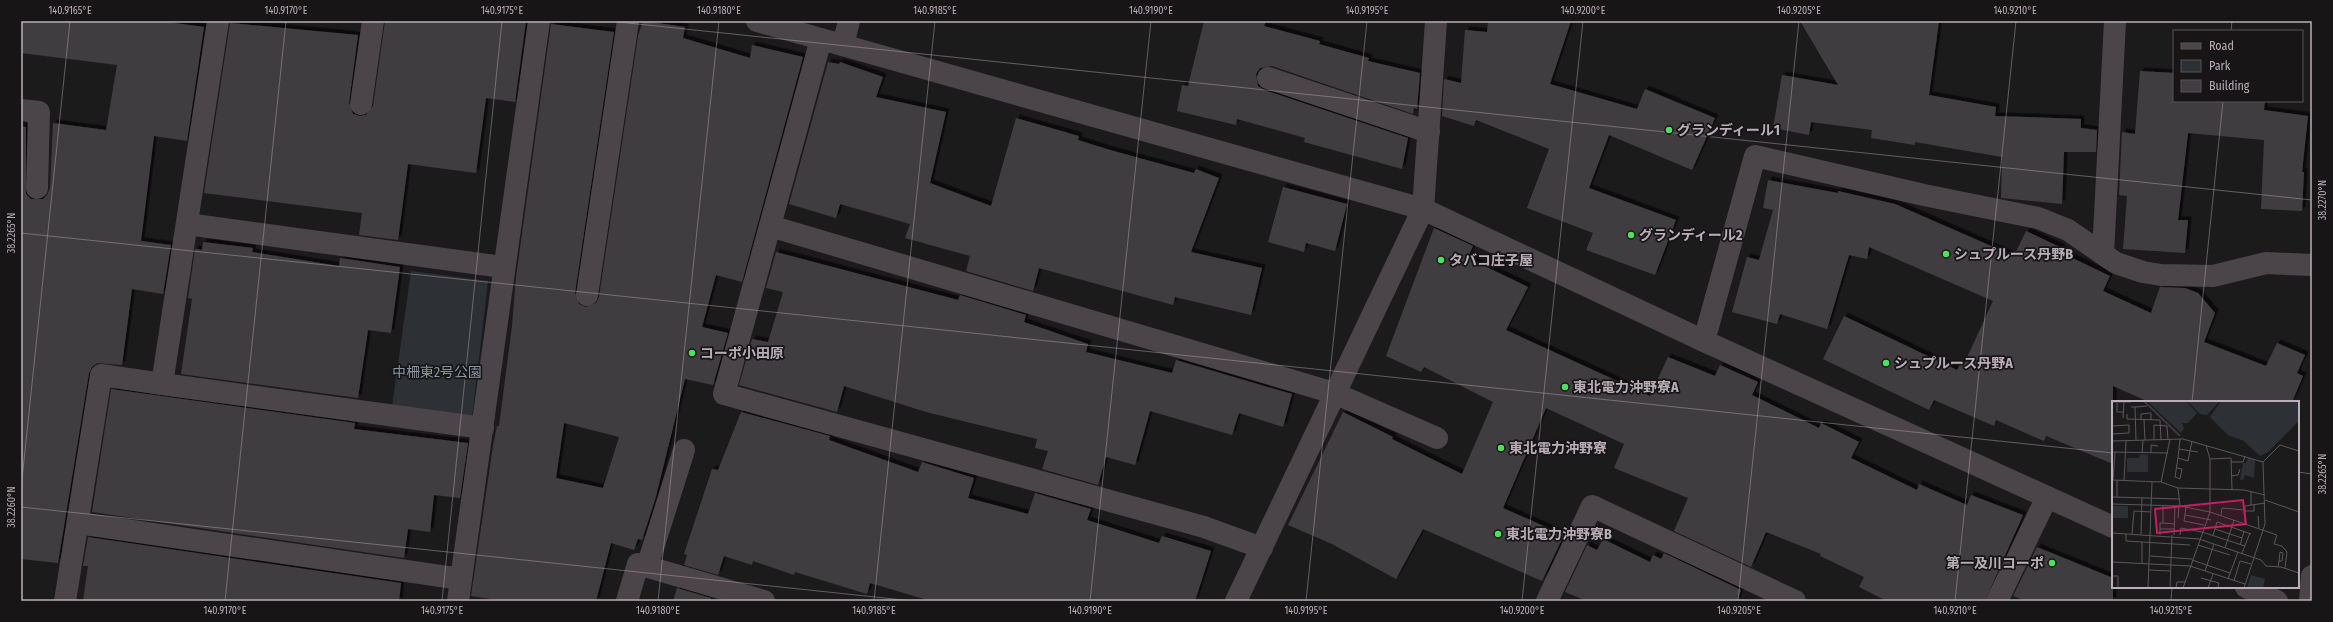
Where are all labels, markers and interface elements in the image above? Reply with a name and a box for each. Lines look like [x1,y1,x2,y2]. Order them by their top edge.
text: 140.9165°E [48,5,92,17]
text: 140.9170°E [265,5,308,17]
text: 140.9175°E [481,5,523,17]
text: 140.9180°E [697,5,741,17]
text: 140.9185°E [913,5,957,17]
text: 140.9190°E [1129,5,1173,17]
text: 140.9195°E [1345,5,1389,17]
text: 140.9200°E [1561,5,1606,17]
text: 140.9205°E [1777,5,1821,17]
text: 140.9210°E [1993,5,2037,17]
legend [2173,30,2303,102]
text: Road [2209,39,2234,53]
text: Park [2209,59,2231,73]
text: Building [2209,79,2250,93]
place label: グランディール1 [1677,122,1780,139]
marker: グランディール1 [1664,125,1674,135]
text: 38.2270°N [2317,180,2329,220]
text: 38.2265°N [6,213,18,253]
place label: グランディール2 [1639,227,1743,244]
marker: グランディール2 [1626,230,1636,240]
place label: シュプルース丹野B [1954,246,2073,263]
marker: シュプルース丹野B [1941,249,1951,259]
place label: タバコ庄子屋 [1449,252,1533,269]
marker: タバコ庄子屋 [1436,255,1446,265]
place label: コーポ小田原 [700,345,784,362]
marker: コーポ小田原 [687,348,697,358]
place label: シュプルース丹野A [1894,355,2013,372]
marker: シュプルース丹野A [1881,358,1891,368]
park label: 中柵東2号公園 [392,364,482,381]
place label: 東北電力沖野寮A [1573,379,1679,396]
marker: 東北電力沖野寮A [1560,382,1570,392]
inset map [2112,401,2299,588]
place label: 東北電力沖野寮 [1509,440,1607,457]
marker: 東北電力沖野寮 [1496,443,1506,453]
text: 38.2265°N [2317,454,2329,494]
text: 38.2260°N [6,486,18,528]
place label: 東北電力沖野寮B [1506,526,1612,543]
marker: 東北電力沖野寮B [1493,529,1503,539]
place label: 第一及川コーポ [1946,555,2044,572]
marker: 第一及川コーポ [2047,558,2057,568]
text: 140.9170°E [204,605,247,617]
text: 140.9175°E [421,605,463,617]
text: 140.9180°E [636,605,680,617]
text: 140.9185°E [852,605,896,617]
text: 140.9190°E [1068,605,1112,617]
text: 140.9195°E [1284,605,1328,617]
text: 140.9200°E [1500,605,1545,617]
text: 140.9205°E [1717,605,1761,617]
text: 140.9210°E [1933,605,1977,617]
text: 140.9215°E [2150,605,2193,617]

